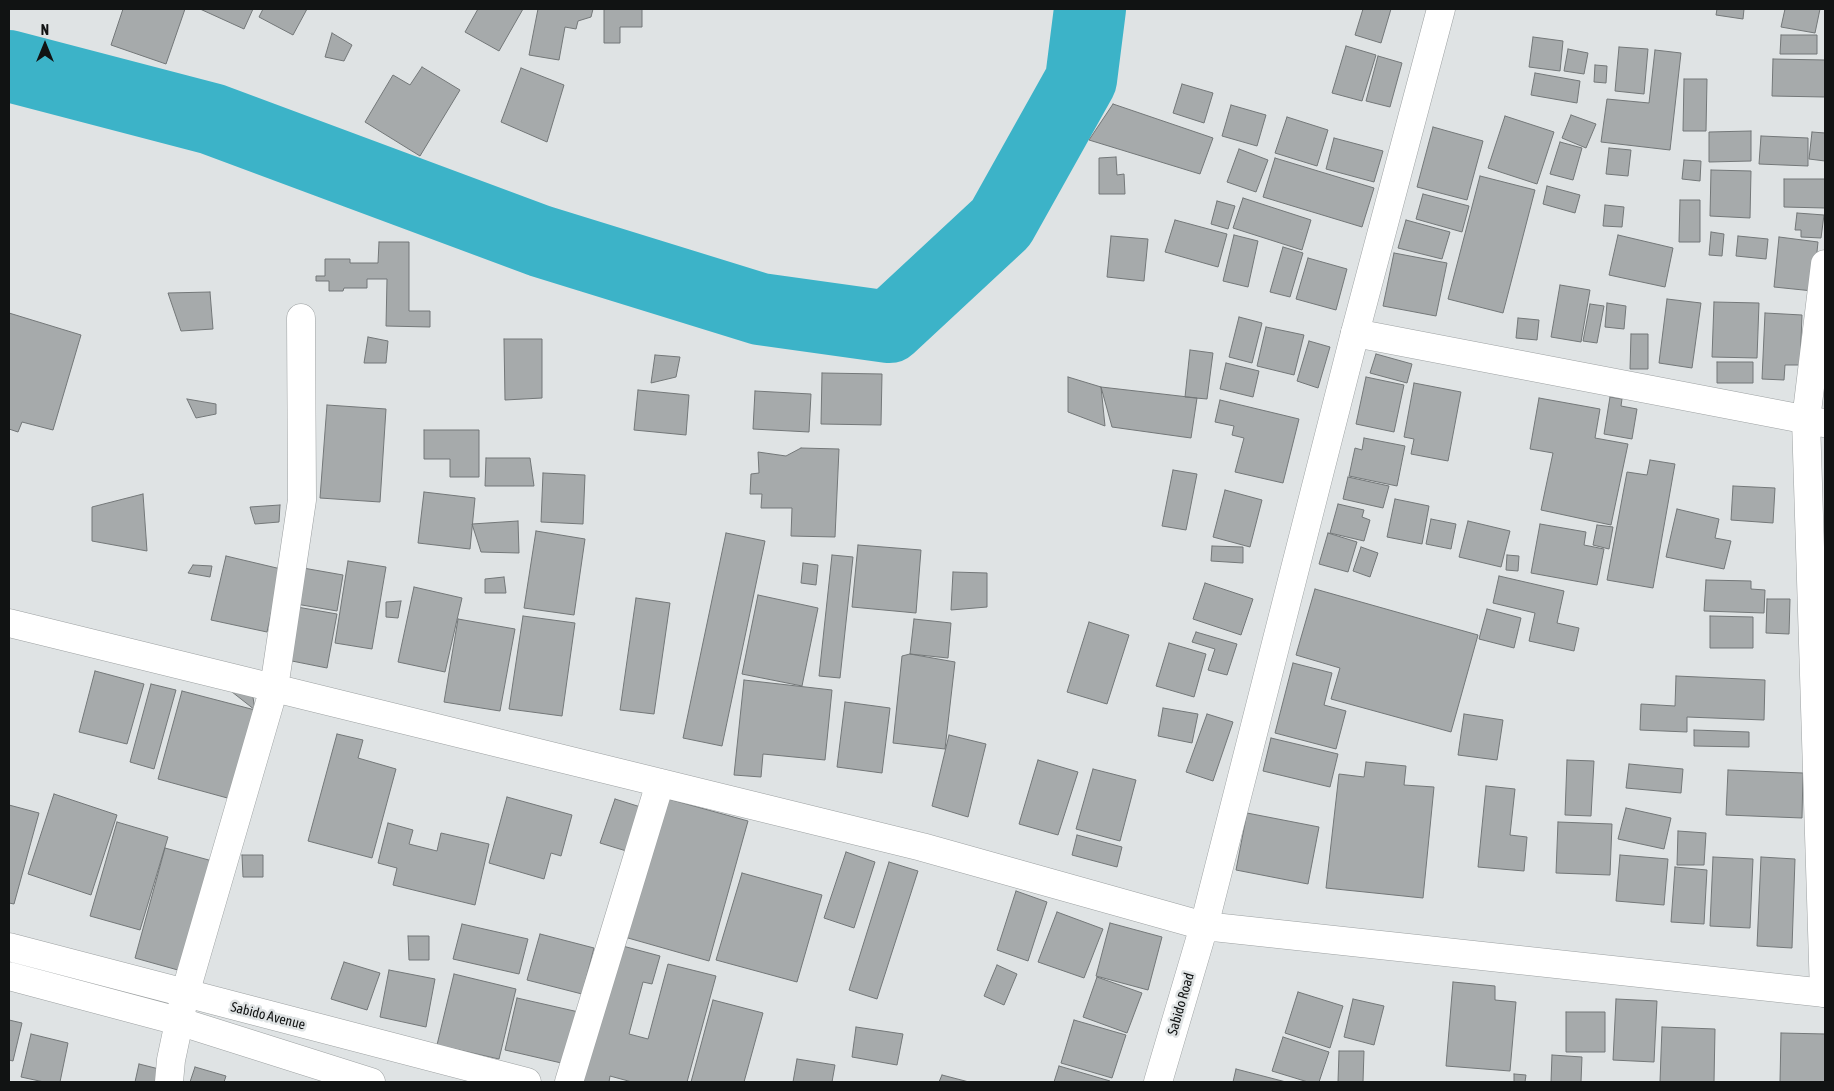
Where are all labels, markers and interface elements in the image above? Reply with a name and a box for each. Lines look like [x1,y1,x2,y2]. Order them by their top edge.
north arrow [20,20,70,70]
text: N [41,22,49,38]
street label: Sabido Road [1164,971,1198,1037]
street label: Sabido Avenue [229,999,307,1033]

